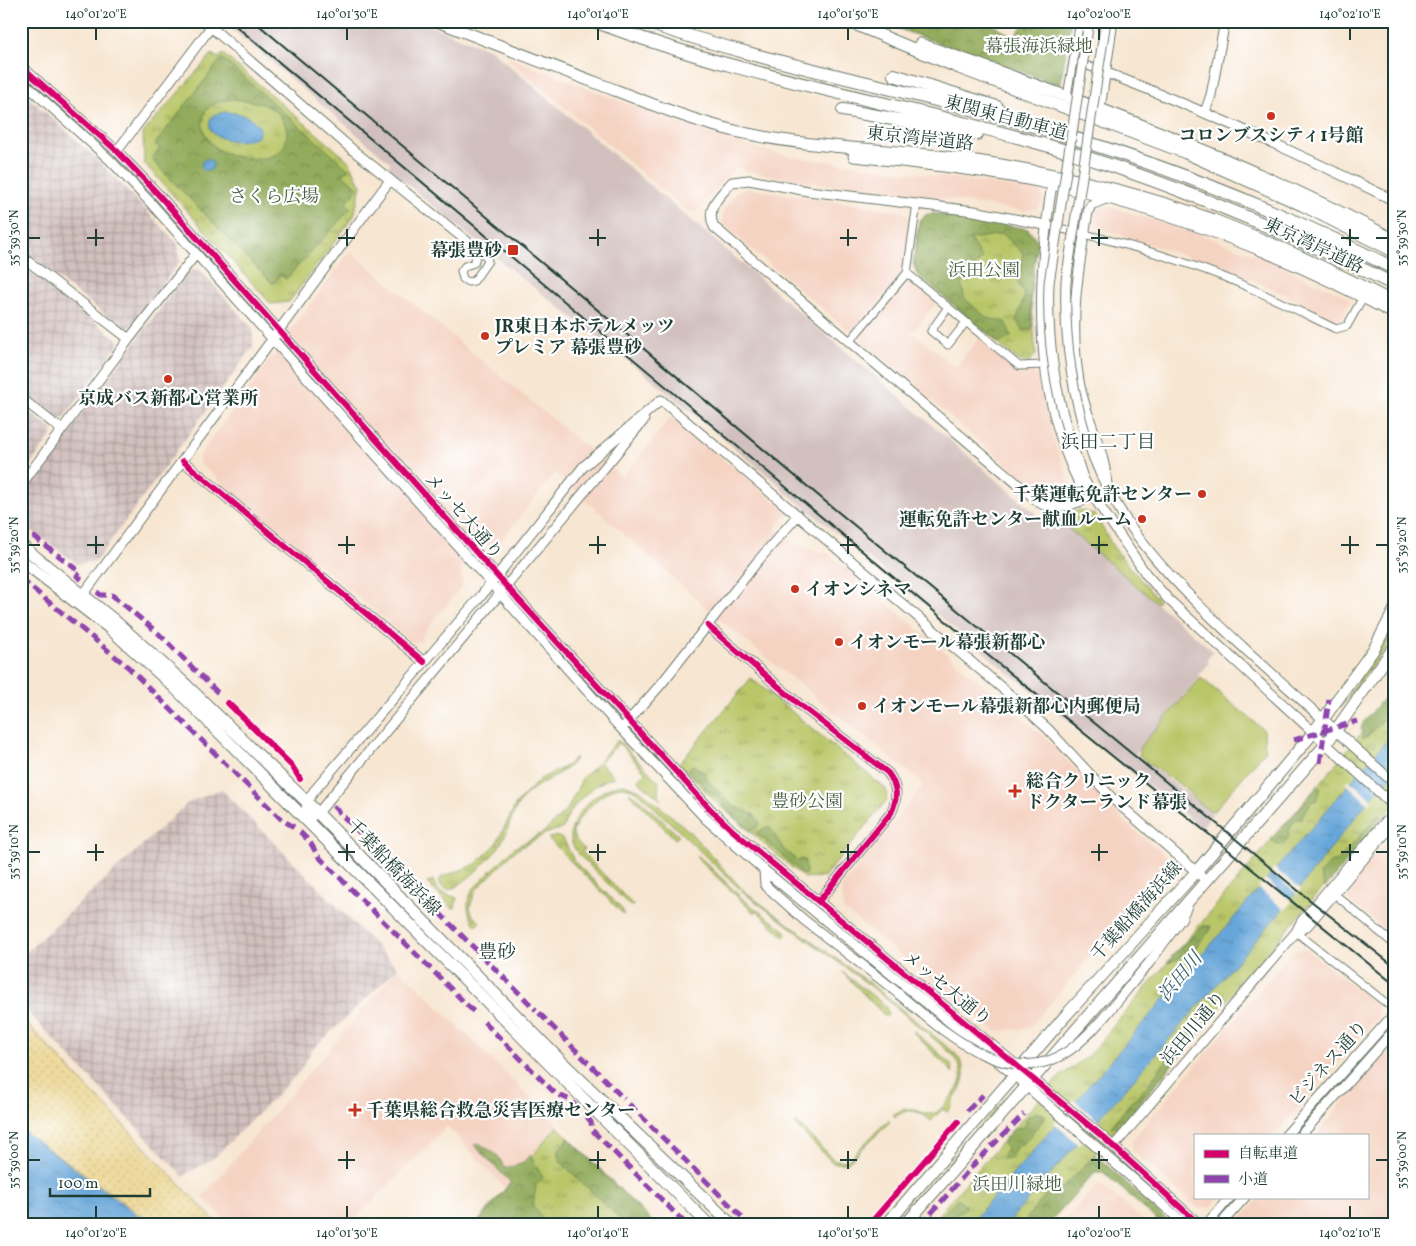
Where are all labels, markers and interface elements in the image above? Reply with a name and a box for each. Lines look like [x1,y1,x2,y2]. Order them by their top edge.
text: 140°01'20"E [65,7,127,23]
text: 140°01'30"E [316,7,378,23]
text: 140°01'40"E [567,7,629,23]
text: 140°01'50"E [818,7,878,23]
text: 140°02'00"E [1067,7,1131,23]
text: 140°02'10"E [1319,7,1381,23]
park label: 幕張海浜緑地 [985,35,1093,60]
street label: 東関東自動車道 [942,90,1070,147]
marker: コロンブスシティ1号館 [1265,110,1277,122]
street label: 東京湾岸道路 [865,121,975,158]
place label: コロンブスシティ1号館 [1178,124,1364,149]
park label: さくら広場 [229,185,319,210]
text: 35°39'30"N [7,210,23,266]
text: 35°39'30"N [1395,210,1411,266]
street label: 東京湾岸道路 [1259,212,1368,281]
place label: 幕張豊砂 [430,239,502,264]
marker: 幕張豊砂 [506,243,520,257]
park label: 浜田公園 [948,259,1020,284]
place label: JR東日本ホテルメッツ プレミア 幕張豊砂 [494,315,675,361]
marker: JR東日本ホテルメッツ プレミア 幕張豊砂 [479,330,491,342]
marker: 京成バス新都心営業所 [162,373,174,385]
place label: 京成バス新都心営業所 [78,387,258,412]
district label: 浜田二丁目 [1060,430,1156,456]
street label: メッセ大通り [418,468,508,566]
place label: 千葉運転免許センター [1013,483,1192,508]
marker: 千葉運転免許センター [1196,488,1208,500]
place label: 運転免許センター献血ルーム [899,508,1132,533]
marker: 運転免許センター献血ルーム [1136,513,1148,525]
text: 35°39'20"N [7,516,23,573]
text: 35°39'20"N [1395,516,1411,573]
place label: イオンシネマ [805,578,911,603]
marker: イオンシネマ [789,583,801,595]
place label: イオンモール幕張新都心 [849,631,1045,656]
marker: イオンモール幕張新都心 [833,636,845,648]
place label: イオンモール幕張新都心内郵便局 [872,695,1140,720]
marker: イオンモール幕張新都心内郵便局 [856,700,868,712]
place label: 総合クリニック ドクターランド幕張 [1026,770,1187,816]
marker: 総合クリニック ドクターランド幕張 [1008,784,1022,798]
park label: 豊砂公園 [771,790,843,815]
street label: 千葉船橋海浜線 [340,814,446,922]
text: 35°39'10"N [7,824,23,880]
text: 35°39'10"N [1395,824,1411,880]
street label: 千葉船橋海浜線 [1086,857,1189,967]
district label: 豊砂 [478,940,516,966]
street label: メッセ大通り [896,945,996,1033]
water label: 浜田川 [1152,946,1210,1007]
street label: 浜田川通り [1156,986,1233,1071]
street label: ビジネス通り [1284,1016,1374,1112]
place label: 千葉県総合救急災害医療センター [366,1099,635,1124]
marker: 千葉県総合救急災害医療センター [348,1103,362,1117]
text: 35°39'00"N [7,1131,23,1189]
text: 35°39'00"N [1395,1131,1411,1189]
legend [1194,1134,1368,1198]
text: 自転車道 [1238,1144,1298,1165]
scale bar [50,1166,150,1198]
text: 小道 [1238,1170,1268,1191]
park label: 浜田川緑地 [972,1173,1062,1198]
text: 100 m [58,1174,98,1195]
text: 140°01'20"E [65,1226,127,1242]
text: 140°01'30"E [316,1226,378,1242]
text: 140°01'40"E [567,1226,629,1242]
text: 140°01'50"E [818,1226,878,1242]
text: 140°02'00"E [1067,1226,1131,1242]
text: 140°02'10"E [1319,1226,1381,1242]

